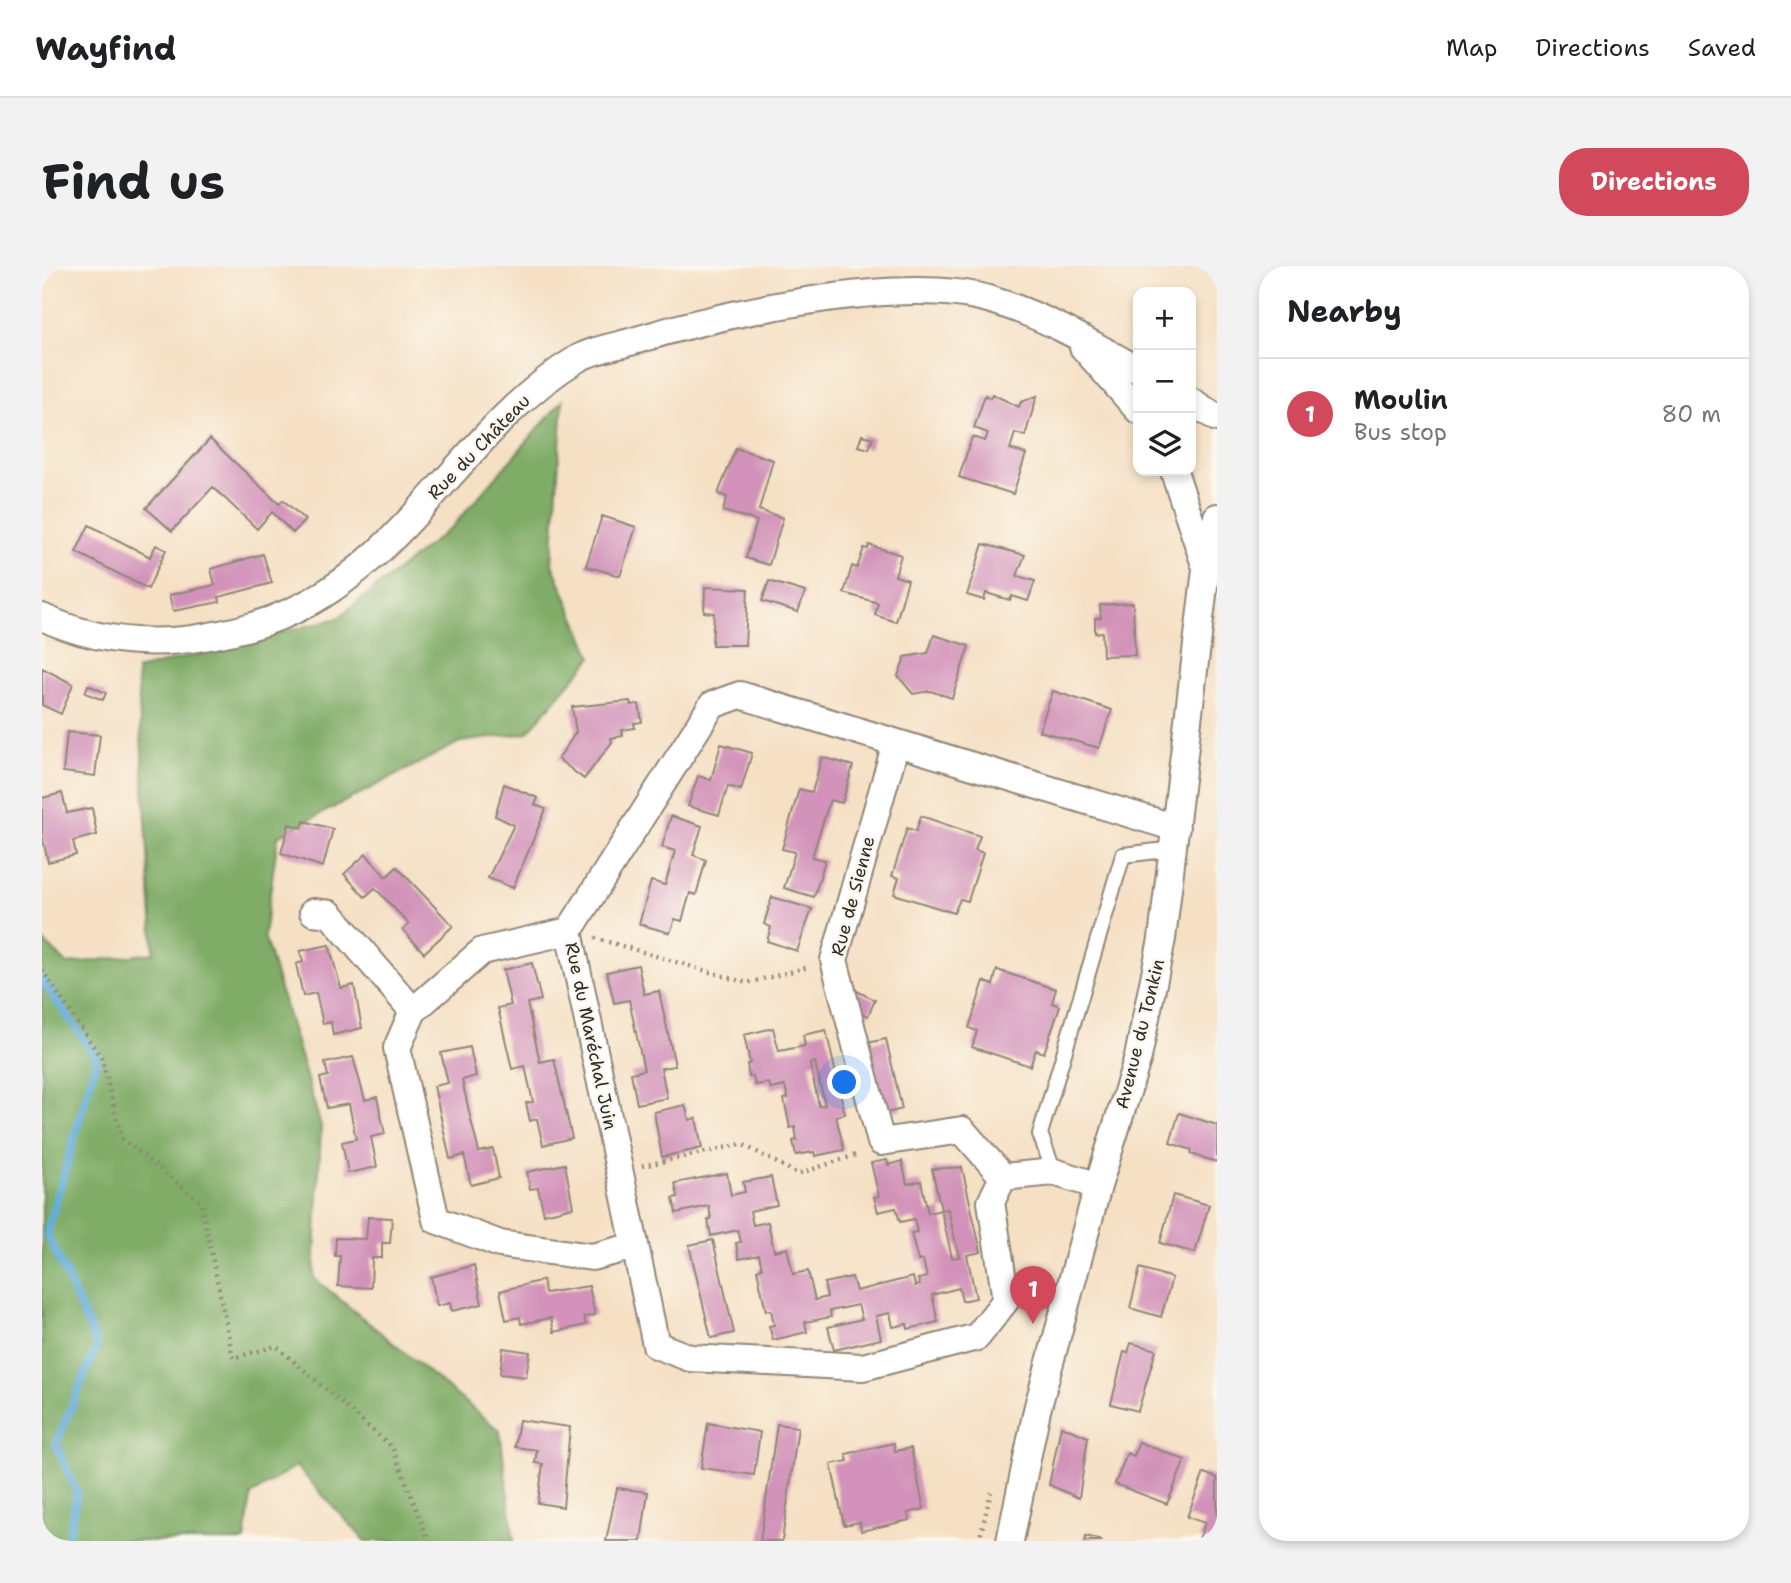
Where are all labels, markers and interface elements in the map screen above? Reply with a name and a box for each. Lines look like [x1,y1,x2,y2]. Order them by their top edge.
text: Wayfind [35,26,176,71]
text: Map [1446,32,1497,64]
text: Directions [1535,32,1650,64]
text: Saved [1688,32,1756,64]
button: Directions [1559,148,1749,216]
text: Find us [42,149,225,215]
map controls [1133,287,1196,476]
button: + [1133,287,1196,350]
text: Nearby [1287,291,1402,332]
button: − [1133,350,1196,413]
text: Moulin [1354,382,1448,417]
street label: Rue du Château [423,389,535,505]
text: 1 [1305,399,1315,429]
text: 80 m [1662,399,1721,429]
button: layers [1133,413,1196,476]
text: Bus stop [1354,417,1447,447]
street label: Rue de Sienne [825,833,881,959]
street label: Rue du Maréchal Juin [559,940,623,1132]
street label: Avenue du Tonkin [1110,956,1170,1112]
your location [827,1065,861,1099]
pin: 1 [1010,1266,1056,1324]

